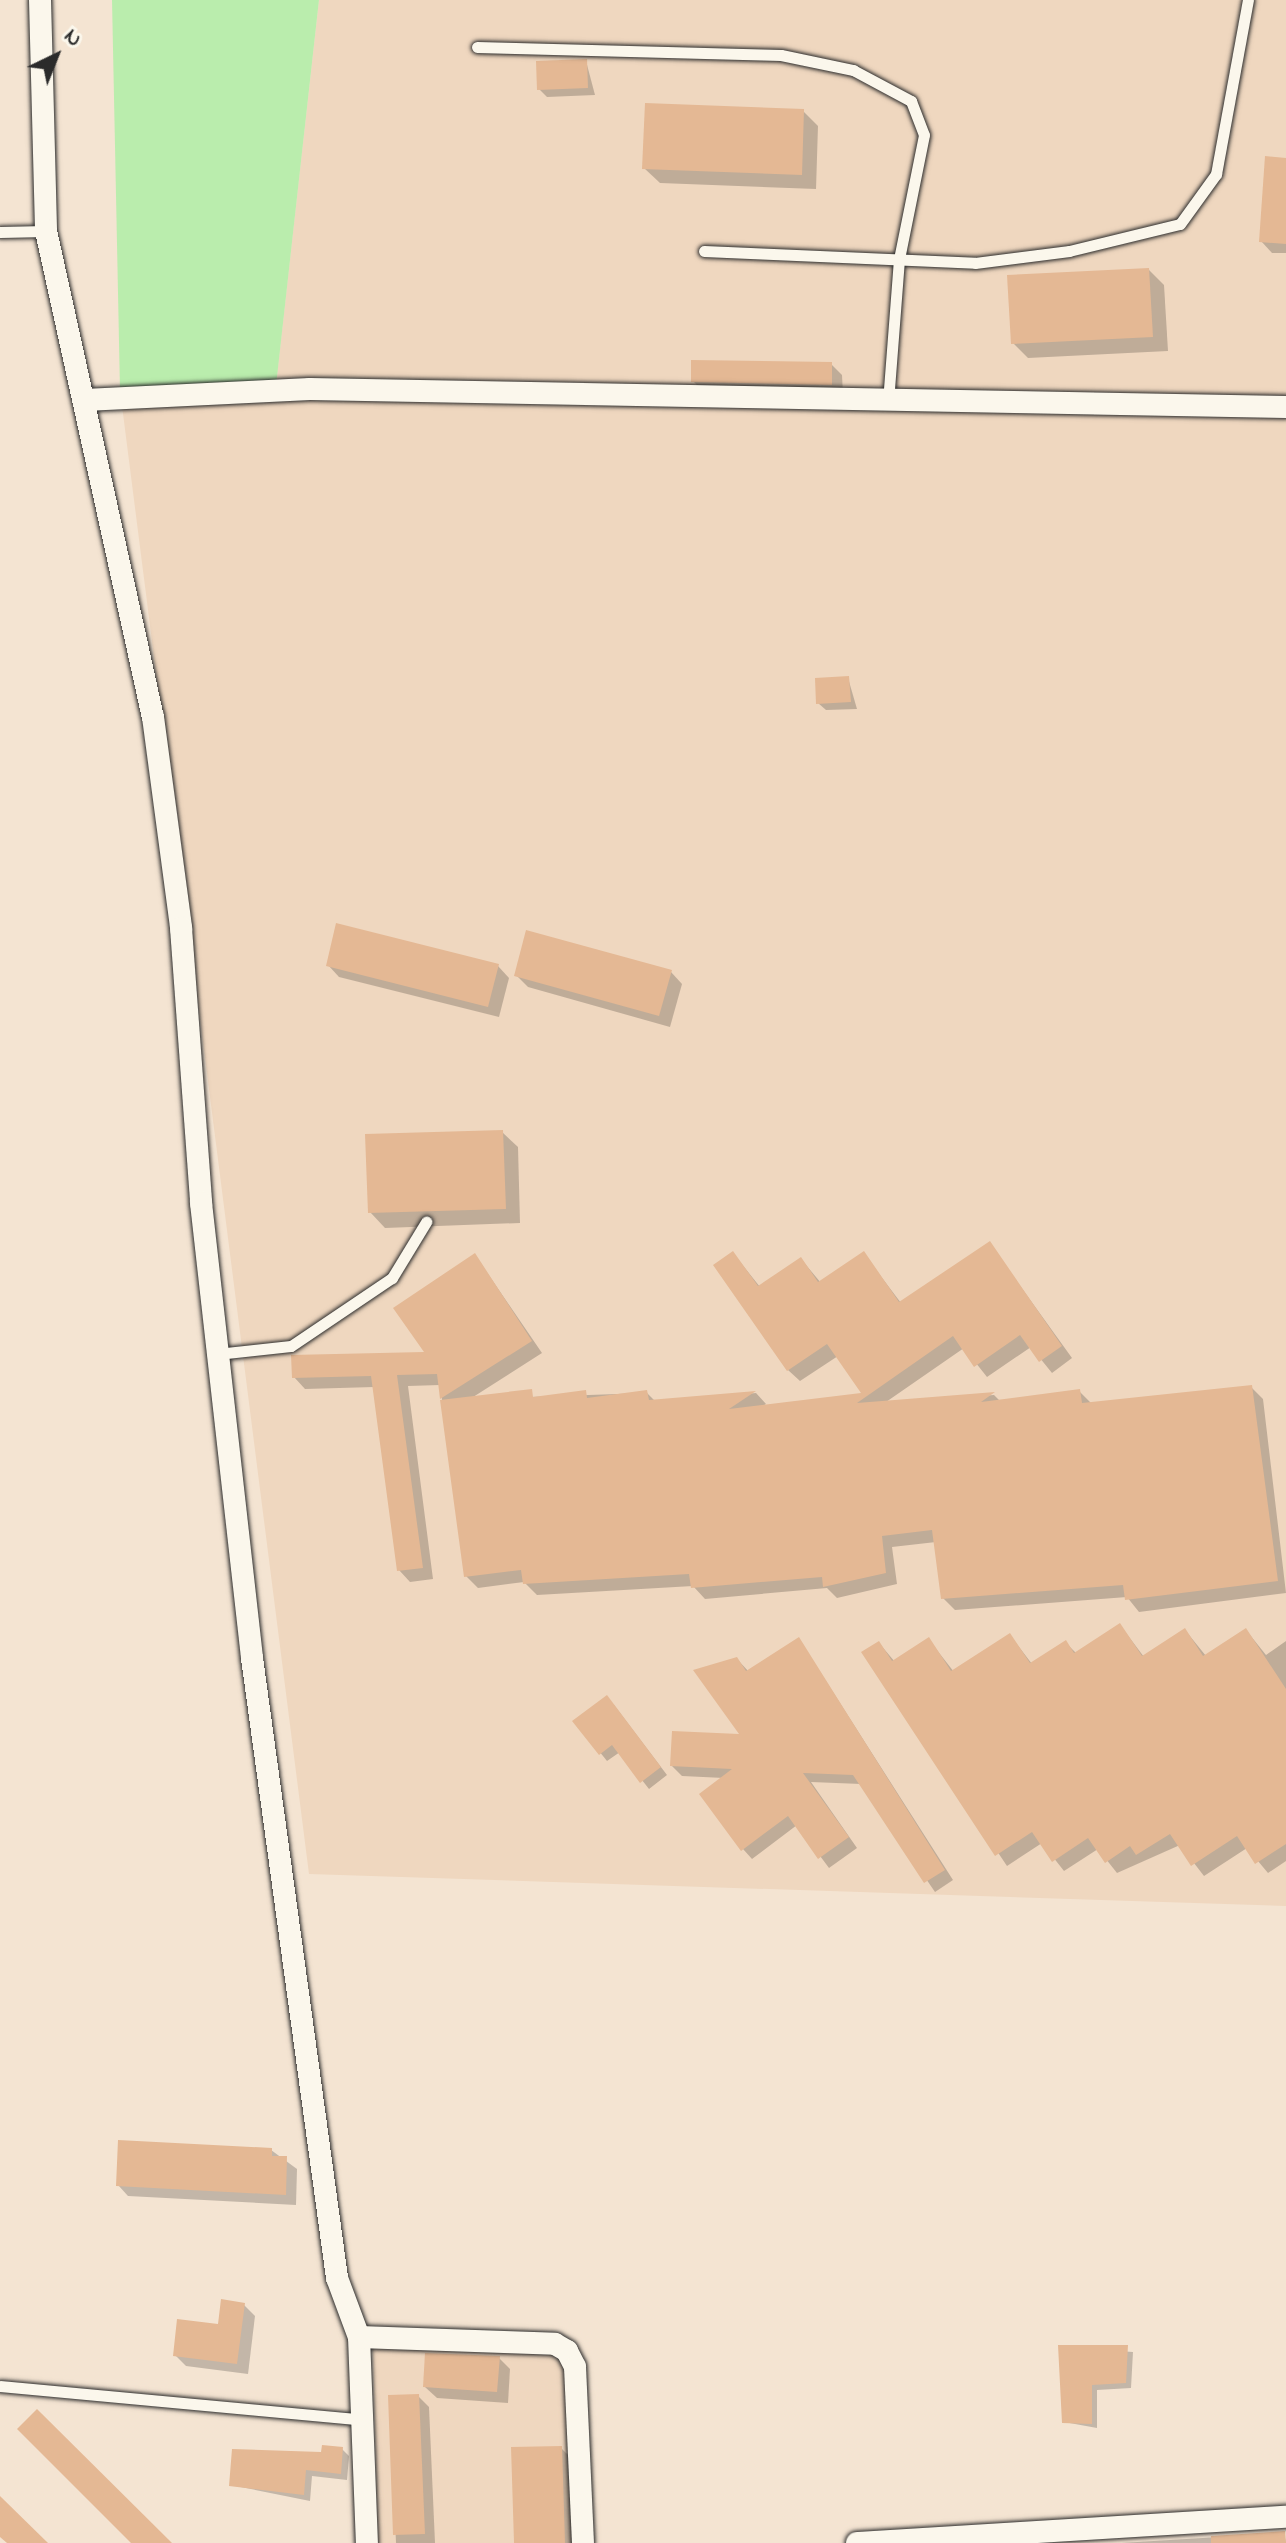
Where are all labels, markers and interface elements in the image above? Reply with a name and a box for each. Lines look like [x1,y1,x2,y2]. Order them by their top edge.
north arrow [16,16,96,96]
text: N [56,22,89,55]

